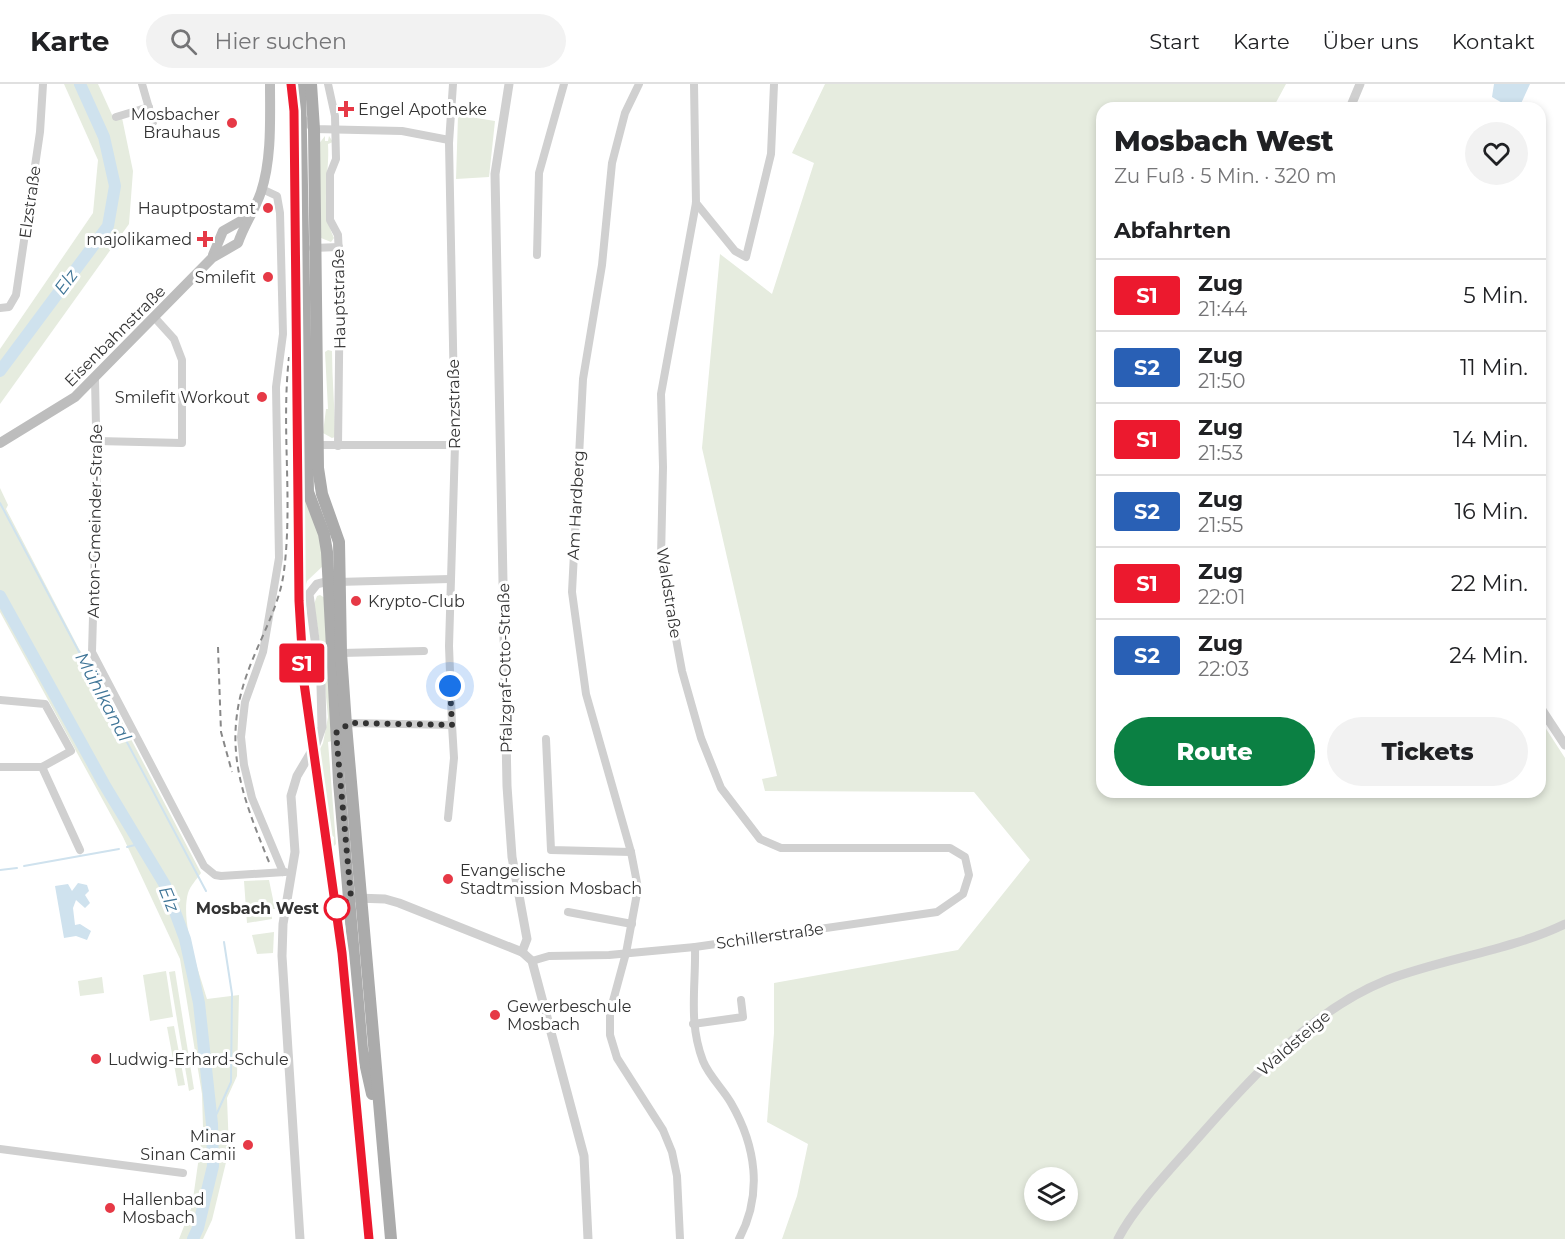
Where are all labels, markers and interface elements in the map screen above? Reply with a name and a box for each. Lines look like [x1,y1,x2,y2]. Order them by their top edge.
search box [146,14,566,68]
text: Karte [30,24,110,58]
icon: search [167,25,200,58]
text: Hier suchen [215,28,347,55]
text: Start [1149,29,1200,54]
text: Karte [1233,29,1290,54]
text: Über uns [1323,29,1419,54]
text: Kontakt [1452,29,1535,54]
place label: Engel Apotheke [358,100,487,119]
marker: Engel Apotheke [339,102,353,116]
place label: Mosbacher Brauhaus [131,105,220,142]
marker: Mosbacher Brauhaus [225,116,239,130]
button: heart [1465,122,1528,185]
text: Mosbach West [1114,124,1333,158]
text: Zu Fuß · 5 Min. · 320 m [1114,164,1337,188]
street label: Elzstraße [16,165,44,239]
place label: Hauptpostamt [138,199,256,218]
marker: Hauptpostamt [261,201,275,215]
text: Abfahrten [1114,217,1231,244]
place label: majolikamed [86,230,192,249]
marker: majolikamed [196,230,214,248]
street label: Hauptstraße [329,249,349,349]
water label: Elz [49,264,83,299]
place label: Smilefit [195,268,256,287]
marker: Smilefit [261,270,275,284]
text: Zug [1198,270,1243,297]
street label: Eisenbahnstraße [61,282,169,390]
text: 5 Min. [1463,282,1528,309]
text: S1 [1136,283,1158,308]
text: 21:44 [1198,297,1247,321]
text: Zug [1198,342,1243,369]
text: 11 Min. [1460,354,1528,381]
text: S2 [1134,355,1160,380]
street label: Renzstraße [444,359,464,449]
text: 21:50 [1198,369,1245,393]
place label: Smilefit Workout [115,388,250,407]
marker: Smilefit Workout [255,390,269,404]
text: Zug [1198,414,1243,441]
street label: Anton-Gmeinder-Straße [84,424,106,618]
text: 14 Min. [1453,426,1528,453]
text: S1 [1136,427,1158,452]
text: 21:53 [1198,441,1243,465]
street label: Am Hardberg [564,450,588,560]
text: Zug [1198,486,1243,513]
text: 16 Min. [1454,498,1528,525]
text: S2 [1134,499,1160,524]
text: 21:55 [1198,513,1243,537]
street label: Waldstraße [652,546,686,640]
text: Zug [1198,558,1243,585]
text: 22 Min. [1451,570,1528,597]
text: S1 [1136,571,1158,596]
street label: Pfalzgraf-Otto-Straße [494,583,516,753]
text: 22:01 [1198,585,1245,609]
place label: Krypto-Club [368,592,465,611]
marker: Krypto-Club [349,594,363,608]
text: Zug [1198,630,1243,657]
text: 24 Min. [1449,642,1528,669]
text: S2 [1134,643,1160,668]
line badge: S1 [275,644,329,682]
water label: Mühlkanal [70,649,136,746]
text: S1 [291,651,313,676]
text: 22:03 [1198,657,1249,681]
your location [435,671,465,701]
button: Route [1114,717,1315,786]
button: Tickets [1327,717,1528,786]
place label: Evangelische Stadtmission Mosbach [460,861,642,898]
marker: Evangelische Stadtmission Mosbach [441,872,455,886]
water label: Elz [154,883,184,916]
marker: Mosbach West [324,895,350,921]
place label: Mosbach West [196,899,319,918]
street label: Schillerstraße [715,919,825,953]
place label: Gewerbeschule Mosbach [507,997,631,1034]
street label: Waldsteige [1254,1006,1334,1080]
marker: Gewerbeschule Mosbach [488,1008,502,1022]
place label: Ludwig-Erhard-Schule [108,1050,289,1069]
marker: Ludwig-Erhard-Schule [89,1052,103,1066]
place label: Minar Sinan Camii [140,1127,236,1164]
marker: Minar Sinan Camii [241,1138,255,1152]
map controls [1024,1167,1078,1221]
button: layers [1024,1167,1078,1221]
place label: Hallenbad Mosbach [122,1190,205,1227]
marker: Hallenbad Mosbach [103,1201,117,1215]

